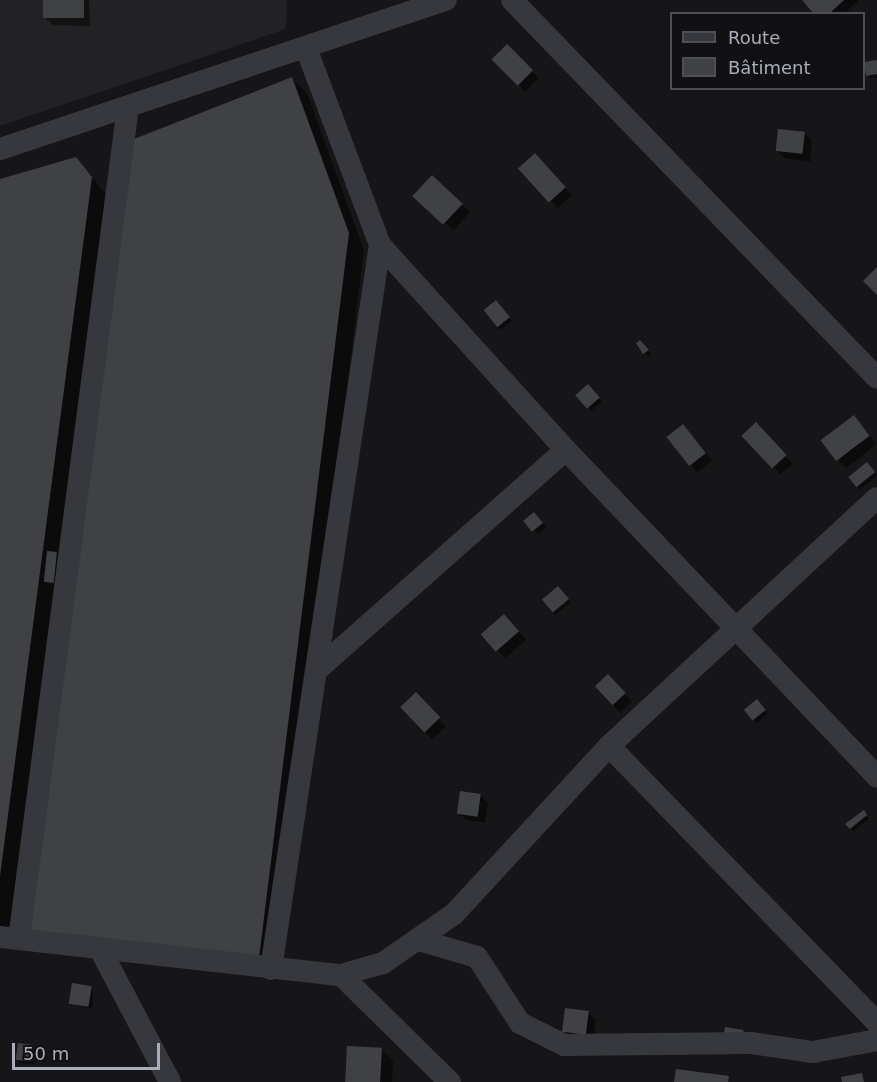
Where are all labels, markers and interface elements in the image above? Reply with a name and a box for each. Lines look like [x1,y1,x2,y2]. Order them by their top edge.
legend [670,12,865,90]
text: Route [728,27,780,48]
text: Bâtiment [728,57,811,78]
scale bar [15,1031,164,1069]
text: 50 m [23,1043,69,1064]

